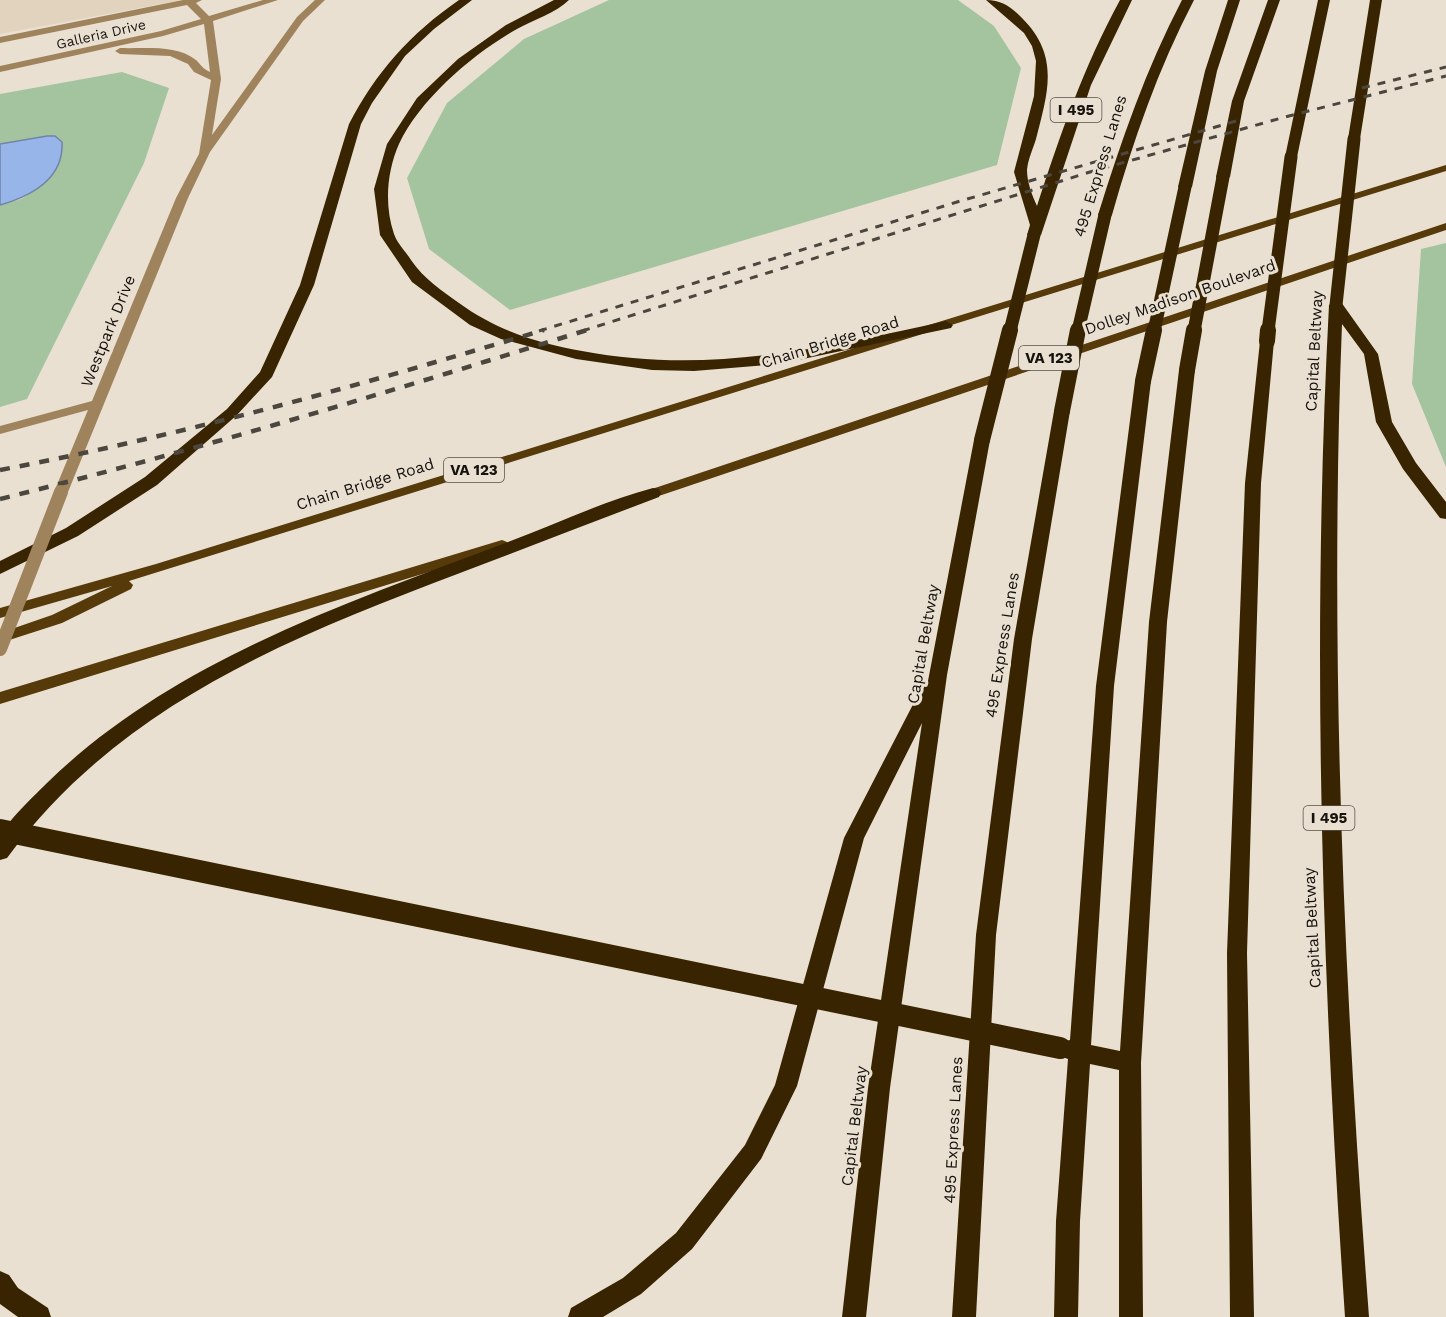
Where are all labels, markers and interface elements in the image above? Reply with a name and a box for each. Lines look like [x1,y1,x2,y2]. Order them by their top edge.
street label: Galleria Drive [55,16,147,52]
street label: 495 Express Lanes [1069,93,1131,239]
road number: I 495 [1050,98,1102,122]
street label: Dolley Madison Boulevard [1082,255,1278,339]
street label: Westpark Drive [77,272,139,390]
street label: Capital Beltway [1301,289,1327,412]
street label: Chain Bridge Road [759,312,901,372]
road number: VA 123 [1019,346,1079,370]
street label: Chain Bridge Road [294,454,436,514]
road number: VA 123 [444,458,504,482]
street label: 495 Express Lanes [981,571,1023,719]
street label: Capital Beltway [903,582,943,705]
road number: I 495 [1304,806,1354,830]
street label: Capital Beltway [1299,866,1325,989]
street label: 495 Express Lanes [940,1056,966,1204]
street label: Capital Beltway [837,1064,871,1187]

